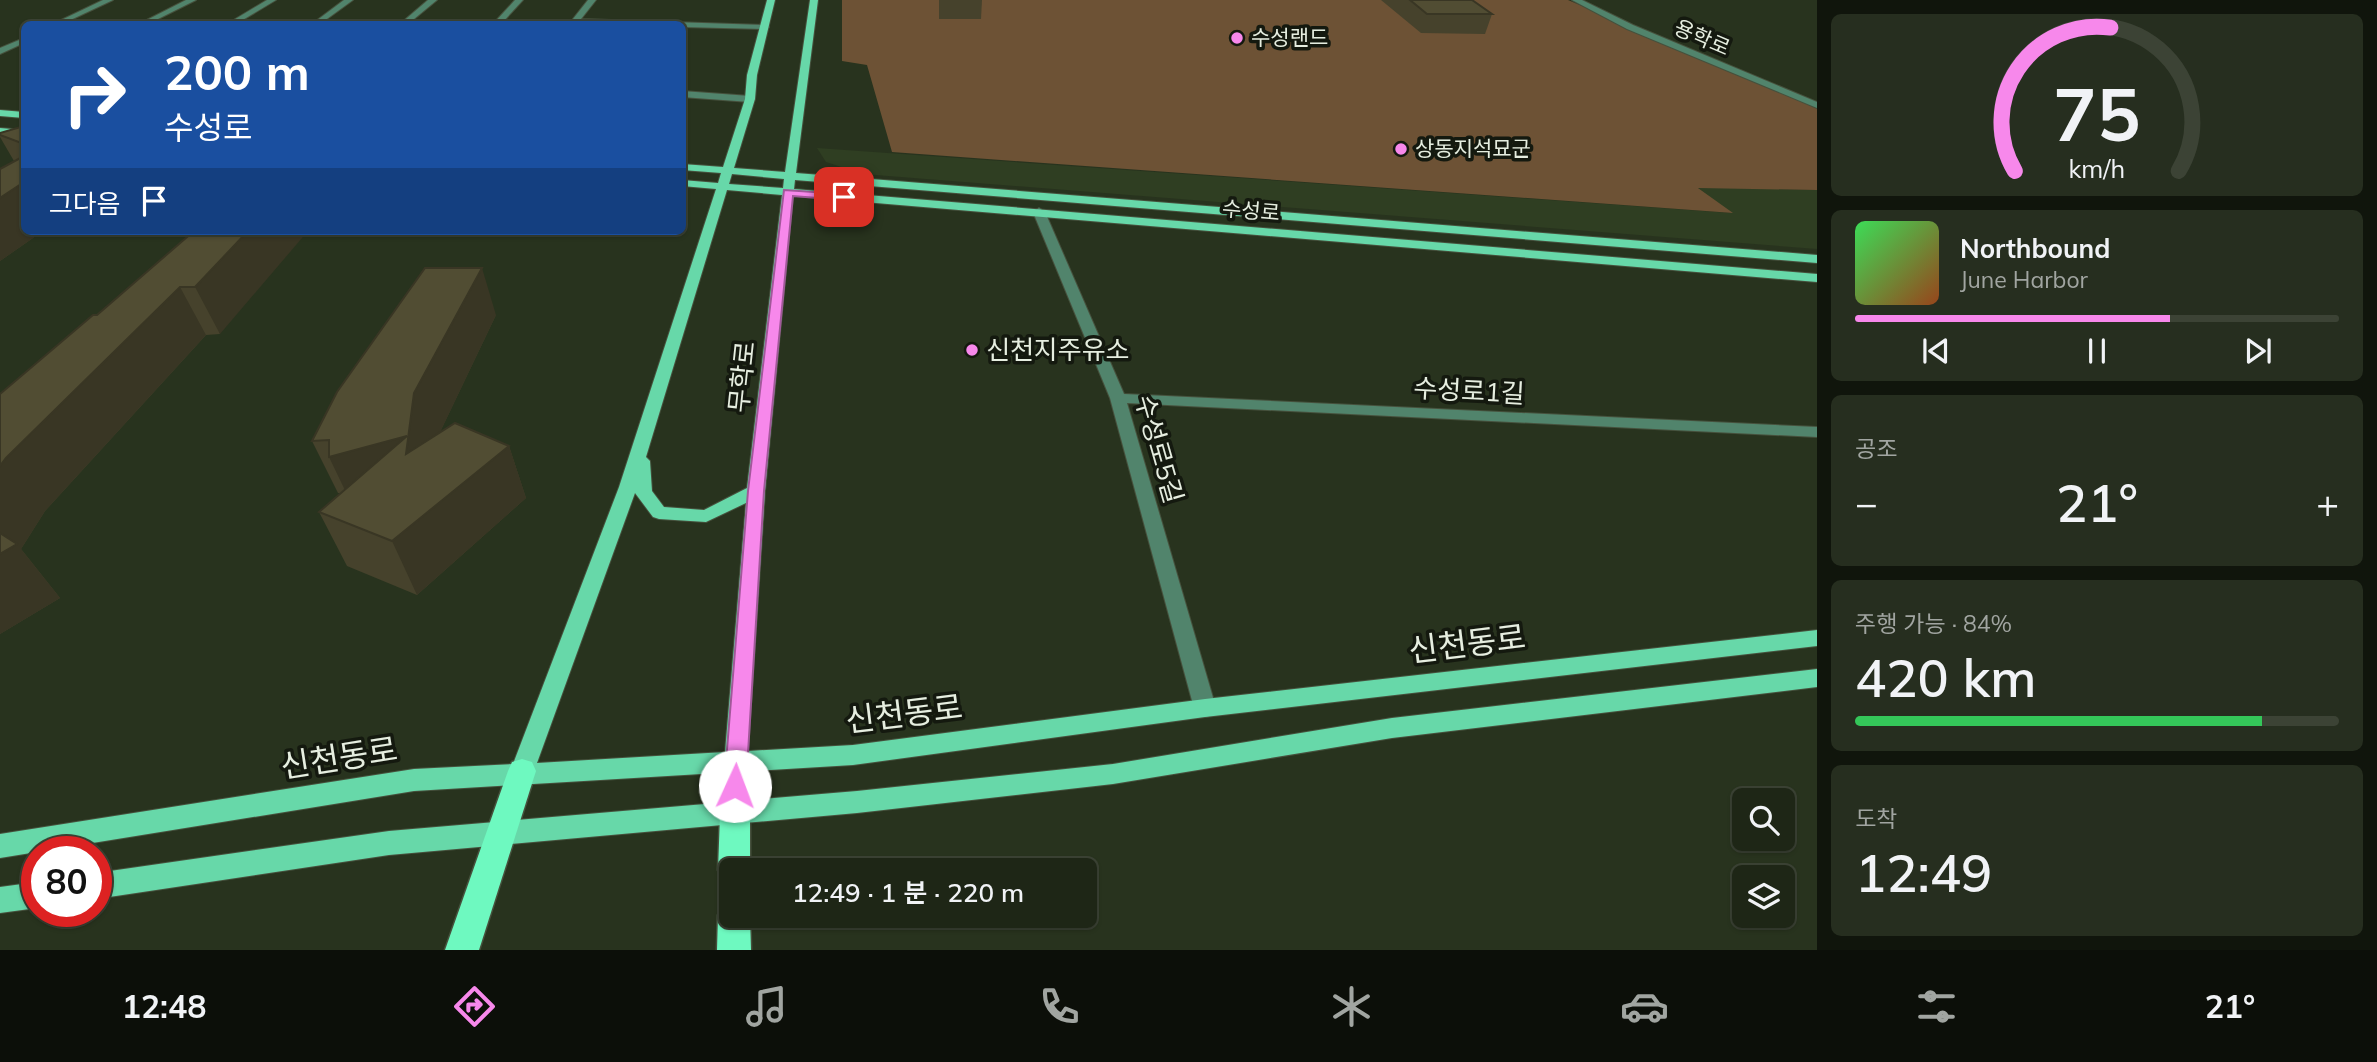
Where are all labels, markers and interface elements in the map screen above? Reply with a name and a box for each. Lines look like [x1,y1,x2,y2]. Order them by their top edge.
street label: 용학로 [1671,14,1734,60]
place label: 수성랜드 [1251,24,1328,50]
marker: 수성랜드 [1229,30,1245,46]
text: 200 m [164,41,310,102]
icon: right [49,49,140,140]
text: 75 [2053,68,2141,159]
text: 수성로 [164,107,252,147]
place label: 상동지석묘군 [1415,135,1531,161]
marker: 상동지석묘군 [1393,141,1409,157]
text: km/h [2069,153,2125,184]
pin [814,167,874,227]
icon: arrive [825,178,863,216]
icon: arrive [135,182,173,220]
text: 그다음 [49,187,121,220]
street label: 수성로 [1221,195,1281,225]
text: Northbound [1960,232,2110,265]
text: June Harbor [1960,265,2088,294]
icon: previous [1917,332,1955,370]
icon: pause [2078,332,2116,370]
icon: next [2239,332,2277,370]
place label: 신천지주유소 [986,333,1130,366]
street label: 무학로 [721,340,762,414]
marker: 신천지주유소 [964,342,980,358]
street label: 수성로1길 [1413,371,1525,410]
street label: 수성로5길 [1128,391,1191,507]
text: 공조 [1855,434,1897,463]
text: 21° [2056,470,2138,535]
text: − [1855,479,1878,527]
text: + [2316,479,2339,527]
text: 주행 가능 · 84% [1855,609,2012,638]
street label: 신천동로 [1406,616,1528,670]
text: 420 km [1855,645,2036,710]
street label: 신천동로 [843,686,965,740]
street label: 신천동로 [278,728,400,786]
position arrow [698,749,772,823]
map controls [1732,788,1795,928]
button: search [1732,788,1795,851]
text: 도착 [1855,804,1897,833]
speed limit sign: 80 [21,836,112,927]
text: 12:49 [1855,840,1992,905]
button: layers [1732,865,1795,928]
text: 12:49 · 1 분 · 220 m [792,876,1024,909]
icon: directions [450,982,499,1031]
icon: music [742,982,791,1031]
icon: phone [1035,982,1084,1031]
icon: climate [1327,982,1376,1031]
icon: car [1620,982,1669,1031]
icon: filters [1912,982,1961,1031]
text: 12:48 [122,986,206,1026]
text: 21° [2205,986,2255,1026]

